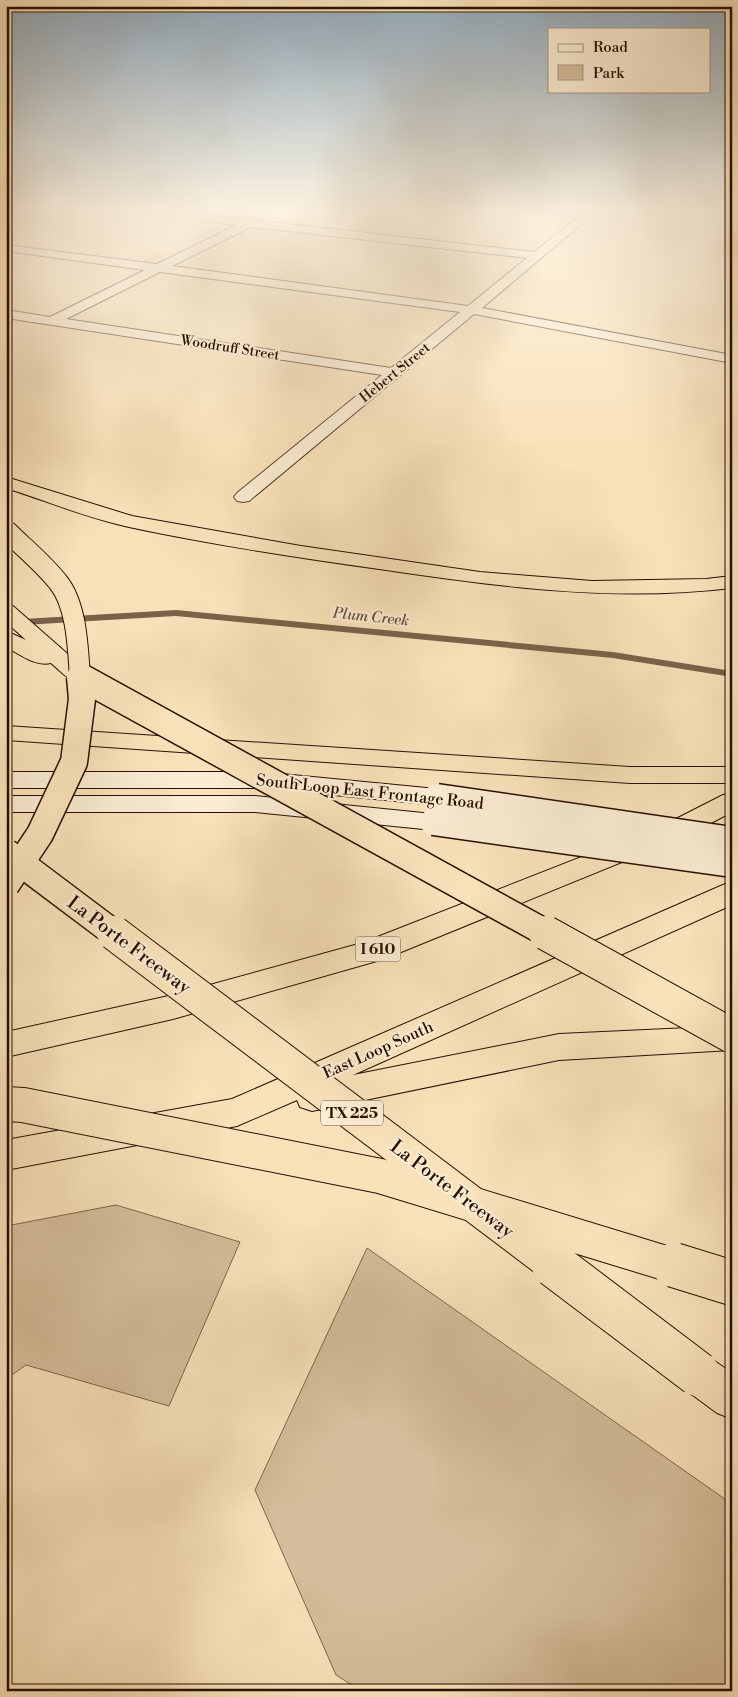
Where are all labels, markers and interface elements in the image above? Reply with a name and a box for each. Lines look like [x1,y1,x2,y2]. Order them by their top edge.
legend [548,28,710,92]
text: Road [593,38,628,57]
text: Park [593,64,625,83]
street label: Woodruff Street [178,331,281,365]
street label: Hebert Street [356,339,434,407]
water label: Plum Creek [331,603,410,630]
street label: South Loop East Frontage Road [255,770,485,814]
street label: La Porte Freeway [62,891,196,1000]
road number: I 610 [356,936,400,962]
street label: East Loop South [320,1016,437,1083]
road number: TX 225 [321,1100,383,1126]
street label: La Porte Freeway [385,1135,519,1244]

